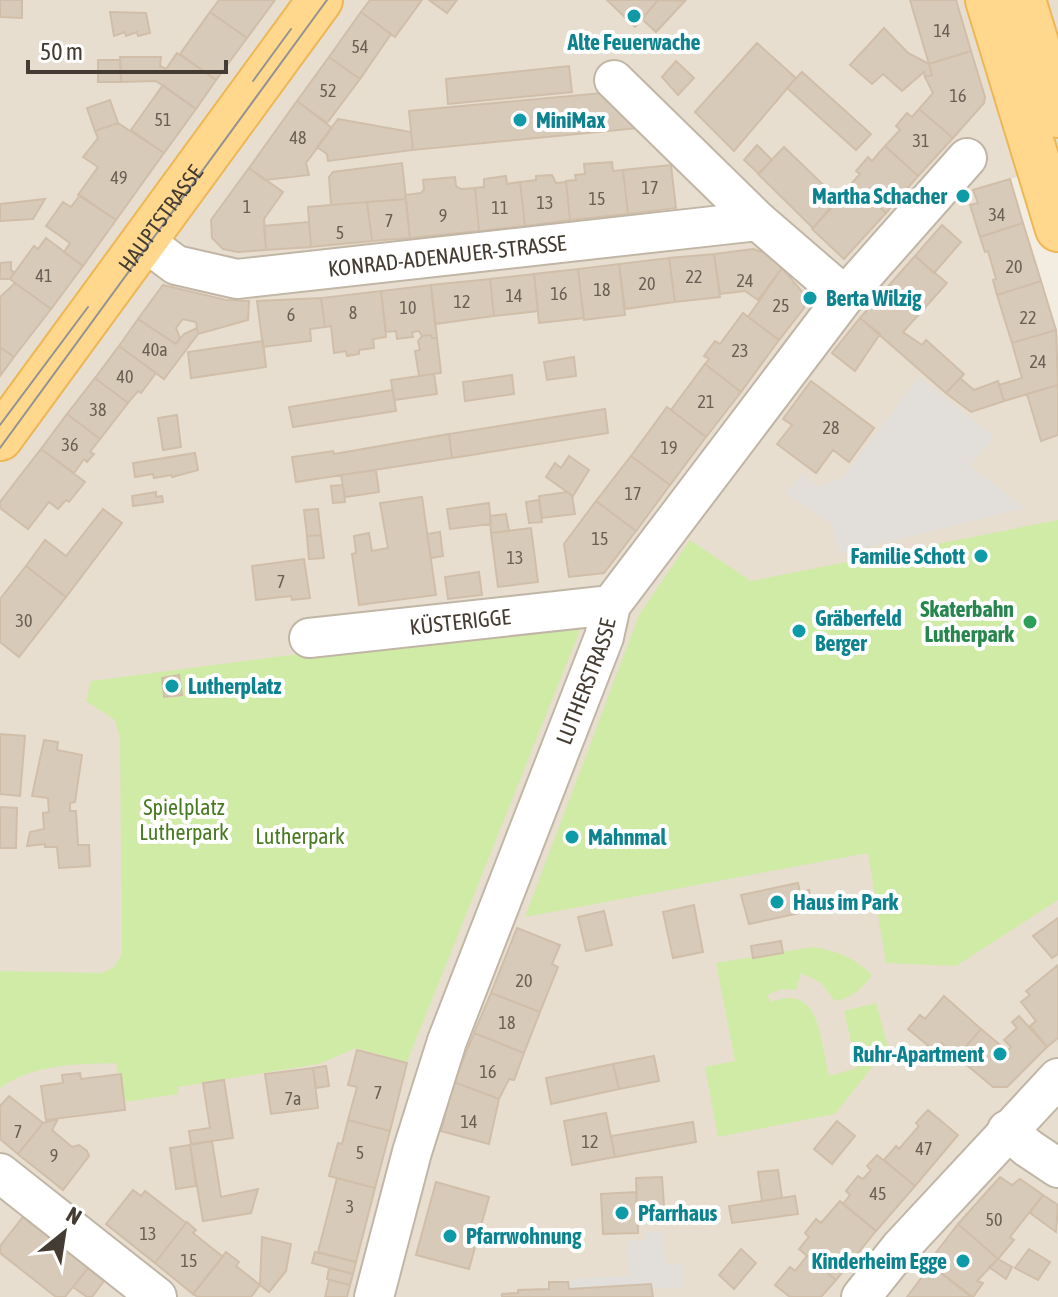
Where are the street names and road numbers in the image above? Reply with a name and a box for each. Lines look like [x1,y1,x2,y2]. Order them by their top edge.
street label: HAUPTSTRASSE [113,159,208,277]
street label: KONRAD-ADENAUER-STRASSE [327,229,568,282]
street label: KÜSTERIGGE [408,603,513,640]
street label: LUTHERSTRASSE [551,615,621,748]

